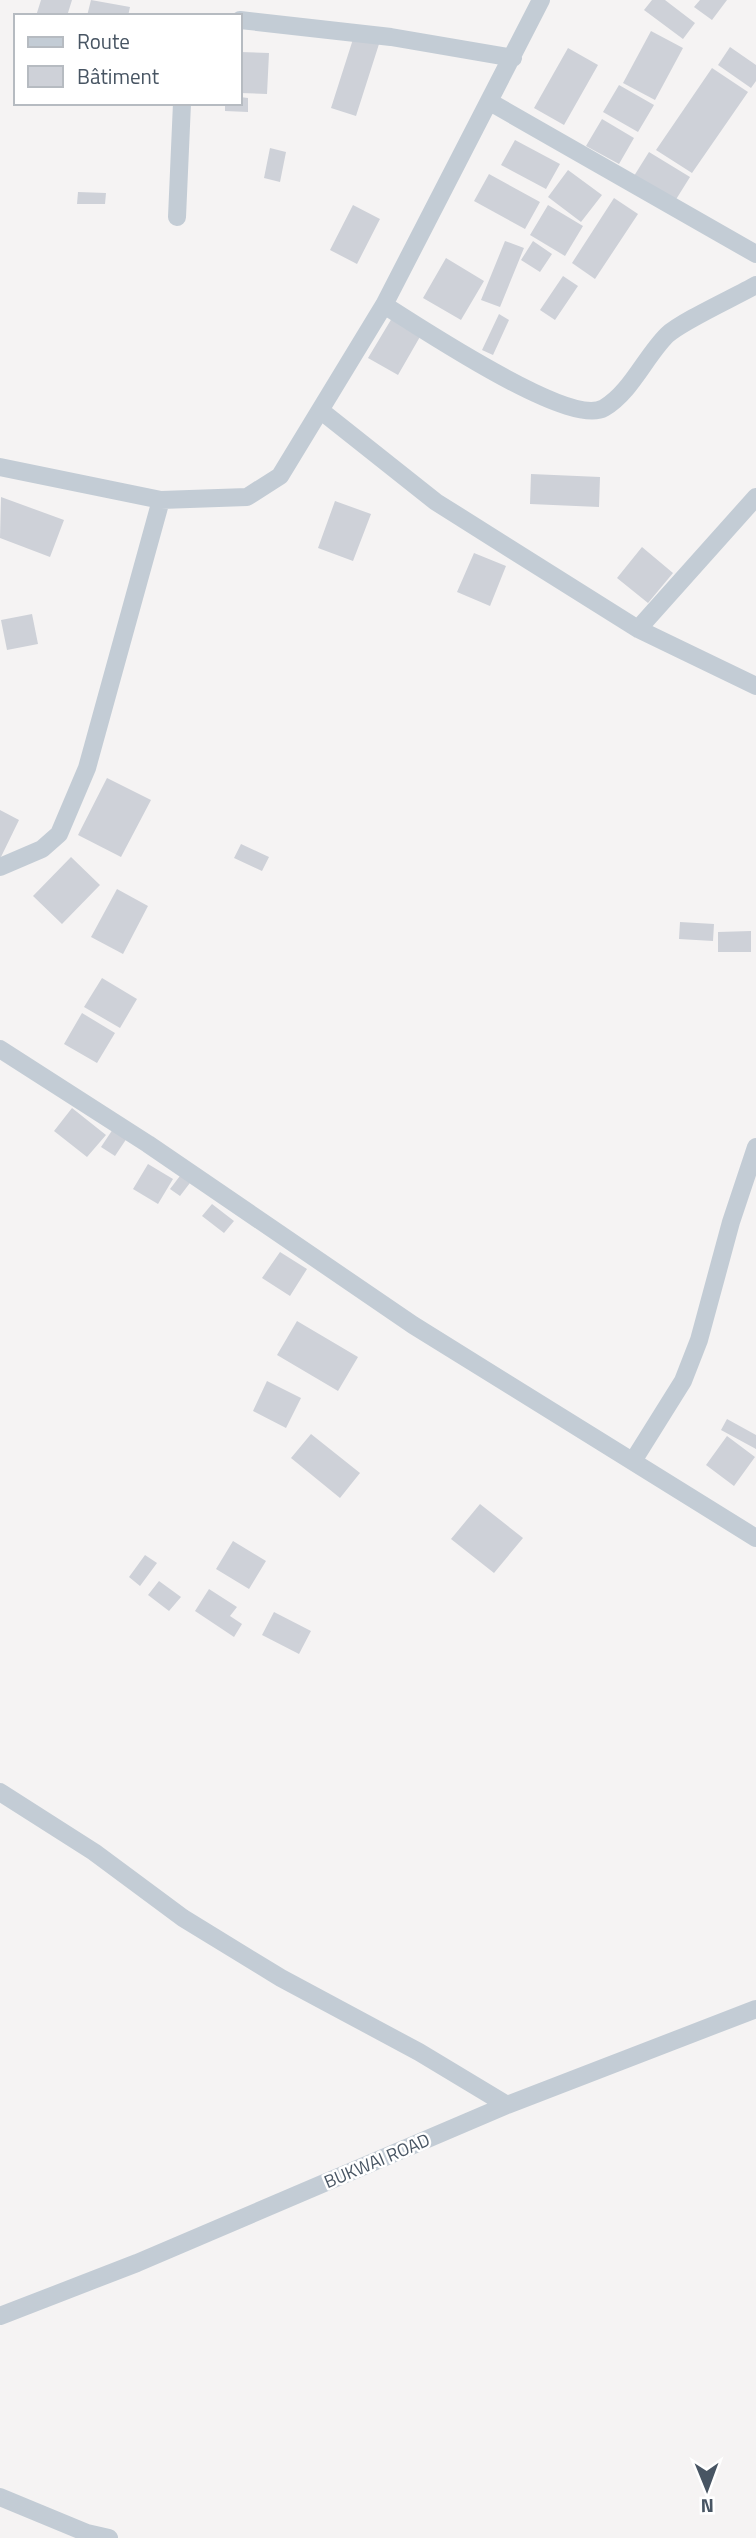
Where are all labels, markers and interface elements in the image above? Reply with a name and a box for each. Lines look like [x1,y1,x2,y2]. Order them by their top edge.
legend [14,14,242,105]
text: Route [77,25,130,57]
text: Bâtiment [77,60,160,92]
street label: BUKWAI ROAD [320,2126,434,2195]
north arrow [672,2454,742,2524]
text: N [700,2492,714,2521]

